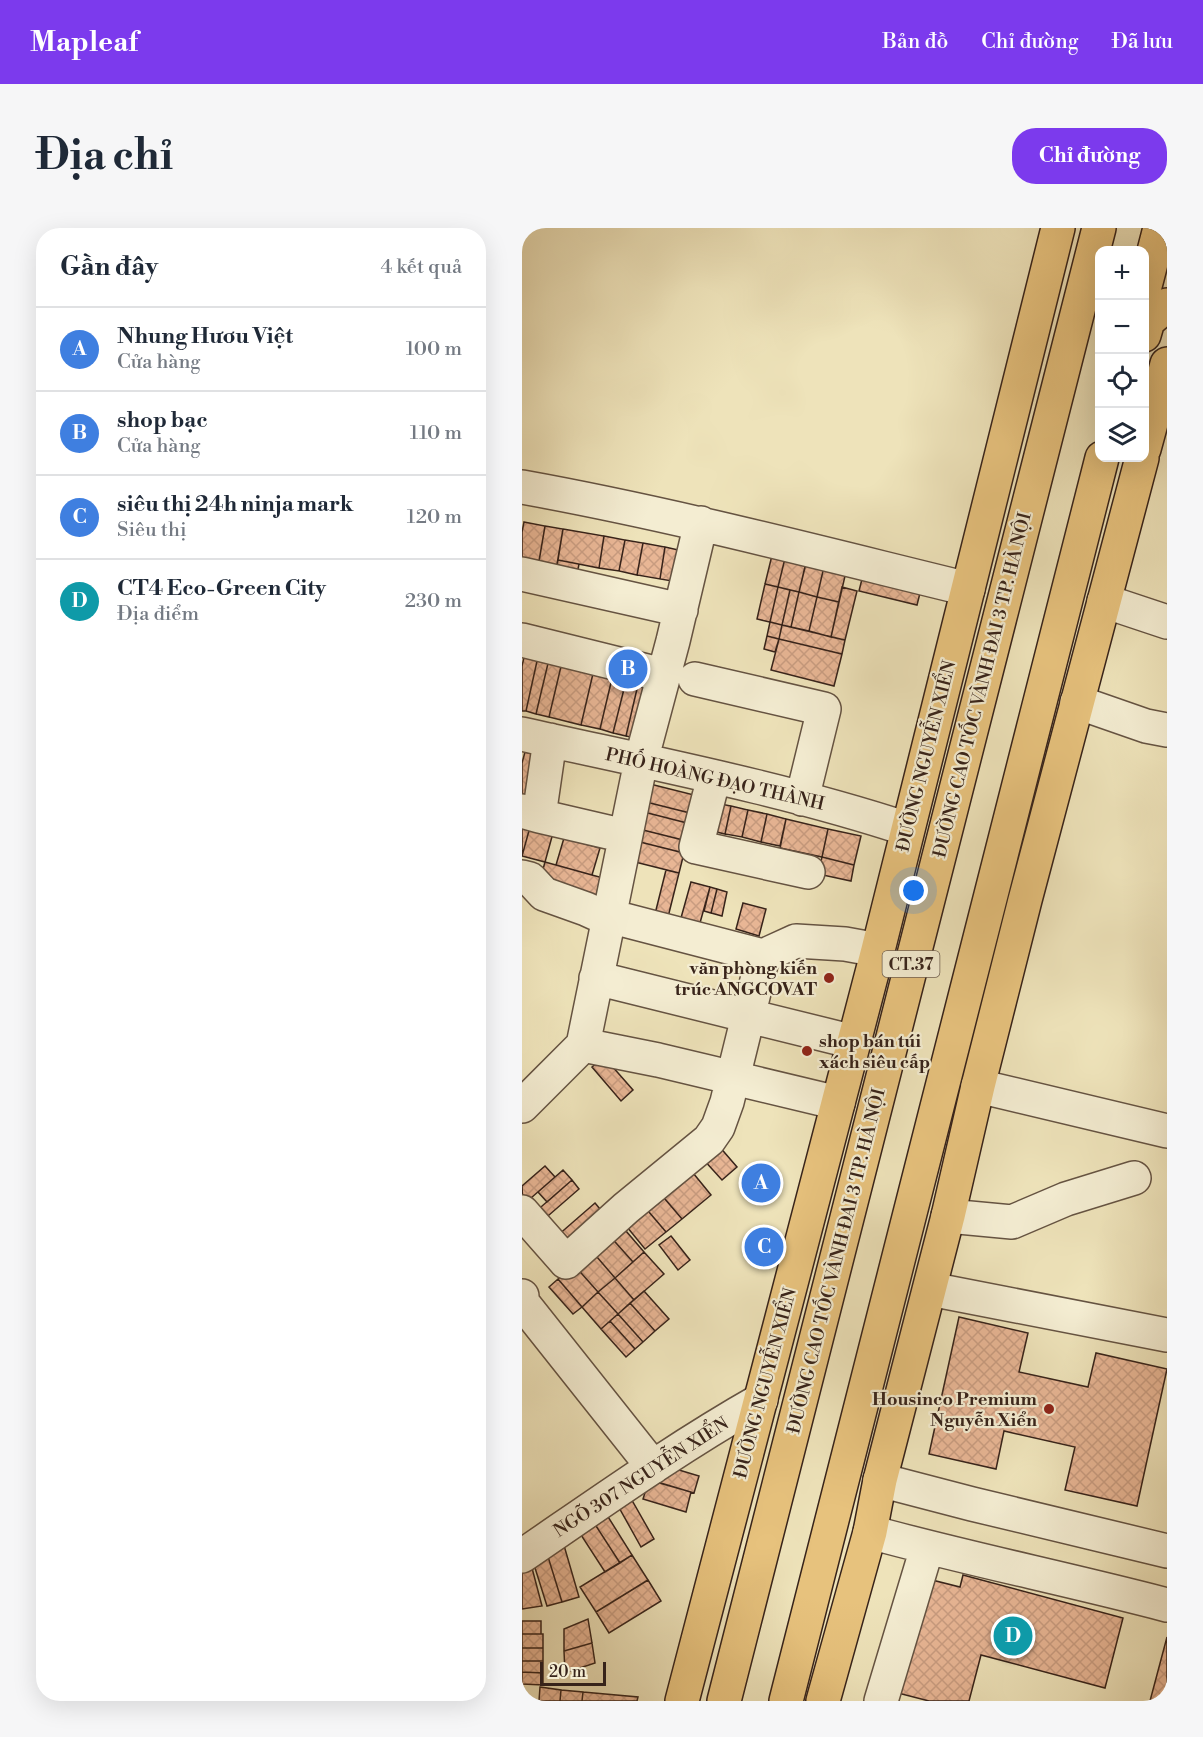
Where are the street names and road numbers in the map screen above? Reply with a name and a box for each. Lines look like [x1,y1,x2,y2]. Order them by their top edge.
street label: ĐƯỜNG CAO TỐC VÀNH ĐAI 3 TP. HÀ NỘI [926,509,1037,860]
street label: ĐƯỜNG NGUYỄN XIỂN [889,657,962,854]
street label: PHỐ HOÀNG ĐẠO THÀNH [603,741,828,816]
road number: CT.37 [882,951,940,977]
street label: ĐƯỜNG CAO TỐC VÀNH ĐAI 3 TP. HÀ NỘI [780,1085,891,1436]
street label: ĐƯỜNG NGUYỄN XIỂN [726,1284,802,1481]
street label: NGÕ 307 NGUYỄN XIỂN [548,1409,734,1543]

